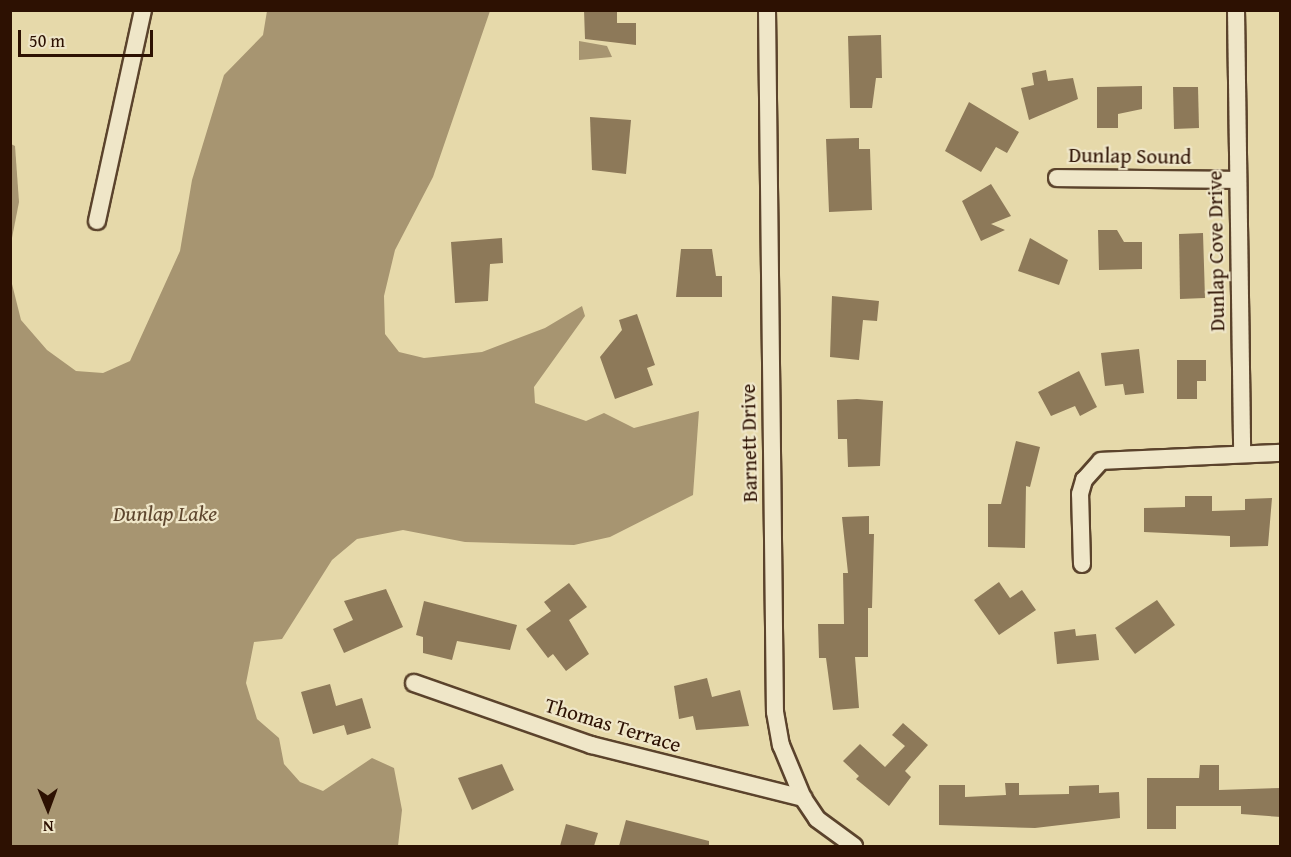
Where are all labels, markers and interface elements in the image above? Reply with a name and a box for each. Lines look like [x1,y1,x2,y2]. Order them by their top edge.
scale bar [21,18,156,56]
text: 50 m [29,27,65,54]
street label: Dunlap Sound [1068,142,1192,170]
street label: Dunlap Cove Drive [1202,170,1230,332]
street label: Barnett Drive [735,383,763,503]
water label: Dunlap Lake [113,501,217,527]
street label: Thomas Terrace [542,692,684,758]
north arrow [18,779,78,839]
text: N [43,815,54,839]

